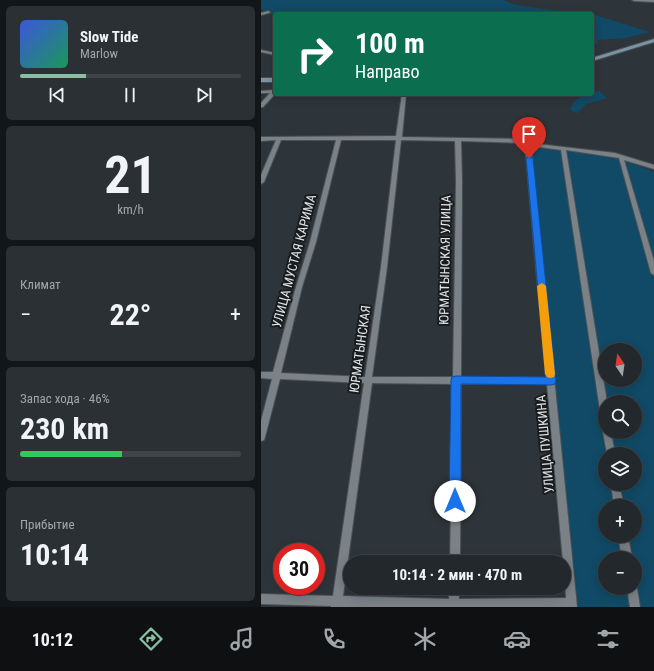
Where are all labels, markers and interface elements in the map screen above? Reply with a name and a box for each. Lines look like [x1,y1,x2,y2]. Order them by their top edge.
text: 100 m [355,27,425,60]
text: Slow Tide [80,28,138,46]
icon: right [289,28,341,80]
text: Marlow [80,46,118,61]
text: Направо [355,61,420,82]
icon: previous [46,84,68,106]
icon: pause [119,84,141,106]
icon: next [193,84,215,106]
pin [512,117,546,158]
icon: arrive [518,123,540,145]
text: 21 [104,145,157,206]
street label: УЛИЦА МУСТАЯ КАРИМА [269,192,319,329]
street label: ЮРМАТЫНСКАЯ УЛИЦА [436,195,454,325]
text: km/h [117,202,144,217]
text: Климат [20,277,61,292]
text: 22° [110,297,152,332]
text: − [20,302,31,327]
text: + [230,302,241,327]
street label: ЮРМАТЫНСКАЯ [346,304,374,394]
north arrow [598,343,642,387]
map controls [598,343,642,595]
text: Запас хода · 46% [20,391,110,406]
street label: УЛИЦА ПУШКИНА [533,394,557,494]
button: search [598,395,642,439]
text: 230 km [20,411,109,446]
button: layers [598,447,642,491]
position arrow [434,480,476,522]
button: + [598,499,642,543]
text: Прибытие [20,517,75,532]
text: 10:14 [20,537,89,572]
speed limit sign: 30 [273,543,325,595]
button: − [598,551,642,595]
text: 10:14 · 2 мин · 470 m [392,566,522,584]
icon: directions [137,625,165,653]
icon: music [228,625,256,653]
icon: phone [320,625,348,653]
icon: climate [411,625,439,653]
icon: car [503,625,531,653]
icon: filters [594,625,622,653]
text: 10:12 [32,629,73,650]

